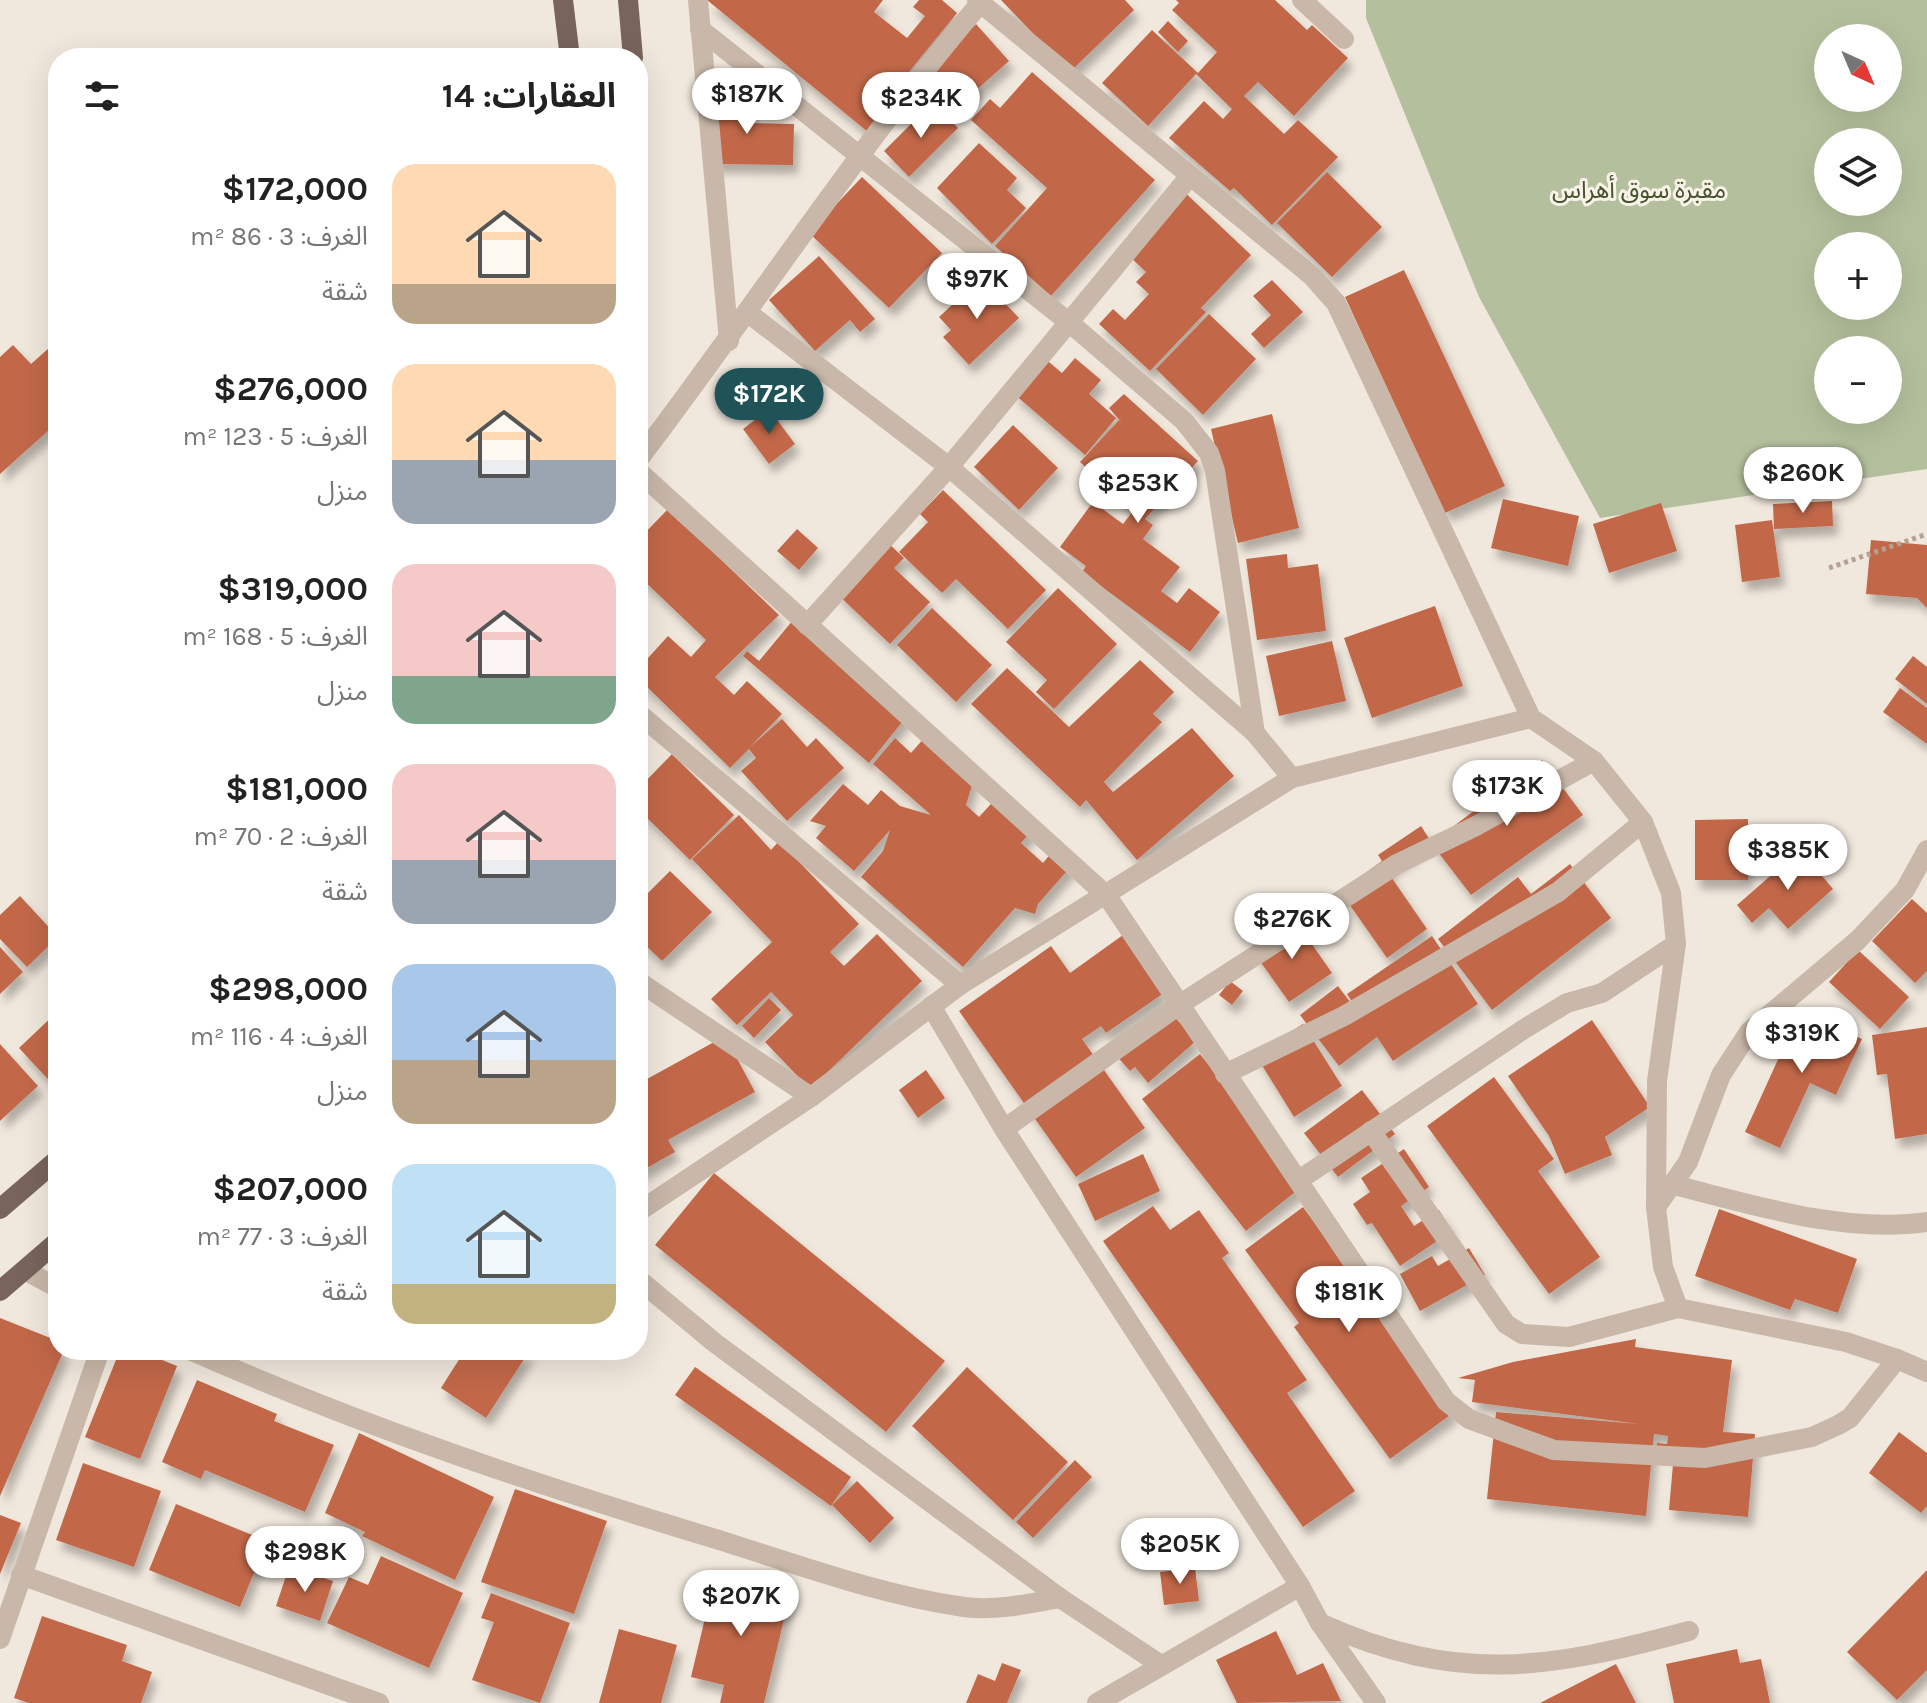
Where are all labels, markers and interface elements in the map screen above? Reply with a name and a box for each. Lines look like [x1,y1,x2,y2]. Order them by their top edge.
north arrow [1814,24,1902,112]
map controls [1814,24,1902,424]
pin: $187K [691,68,803,136]
pin: $234K [865,72,977,140]
icon: filters [80,74,124,118]
text: العقارات: 14 [442,76,616,116]
text: $187K [710,78,784,109]
text: $234K [880,82,962,113]
button: layers [1814,128,1902,216]
text: $172,000 [222,169,368,209]
park label: مقبرة سوق أهراس [1552,174,1726,204]
icon: home [456,196,552,292]
text: الغرف: 3 · 86 m² [190,221,368,252]
button: + [1814,232,1902,320]
pin: $97K [930,253,1024,321]
text: $97K [945,263,1009,294]
text: شقة [322,276,368,307]
button: − [1814,336,1902,424]
pin: $172K [713,368,825,436]
text: $276,000 [213,369,368,409]
text: $172K [733,378,805,409]
icon: home [456,396,552,492]
text: الغرف: 5 · 123 m² [183,421,368,452]
pin: $260K [1747,447,1859,515]
pin: $253K [1082,457,1194,525]
text: $260K [1762,457,1844,488]
text: $253K [1097,467,1179,498]
text: منزل [317,476,368,507]
text: $319,000 [217,569,368,609]
icon: home [456,596,552,692]
text: الغرف: 5 · 168 m² [182,621,368,652]
text: منزل [317,676,368,707]
pin: $173K [1451,760,1563,828]
text: $181,000 [225,769,368,809]
text: $173K [1470,770,1544,801]
icon: home [456,796,552,892]
text: الغرف: 2 · 70 m² [194,821,368,852]
pin: $385K [1732,824,1844,892]
text: $385K [1746,834,1830,865]
text: شقة [322,876,368,907]
pin: $276K [1236,893,1348,961]
text: $276K [1252,903,1332,934]
text: $298,000 [208,969,368,1009]
icon: home [456,996,552,1092]
pin: $319K [1746,1007,1858,1075]
text: $319K [1764,1017,1840,1048]
text: الغرف: 4 · 116 m² [190,1021,368,1052]
text: منزل [317,1076,368,1107]
text: $207,000 [212,1169,368,1209]
icon: home [456,1196,552,1292]
text: الغرف: 3 · 77 m² [197,1221,368,1252]
pin: $181K [1293,1266,1405,1334]
text: شقة [322,1276,368,1307]
text: $181K [1314,1276,1384,1307]
pin: $205K [1124,1518,1236,1586]
pin: $298K [249,1526,361,1594]
text: $205K [1139,1528,1221,1559]
text: $298K [263,1536,347,1567]
pin: $207K [685,1570,797,1638]
text: $207K [701,1580,781,1611]

